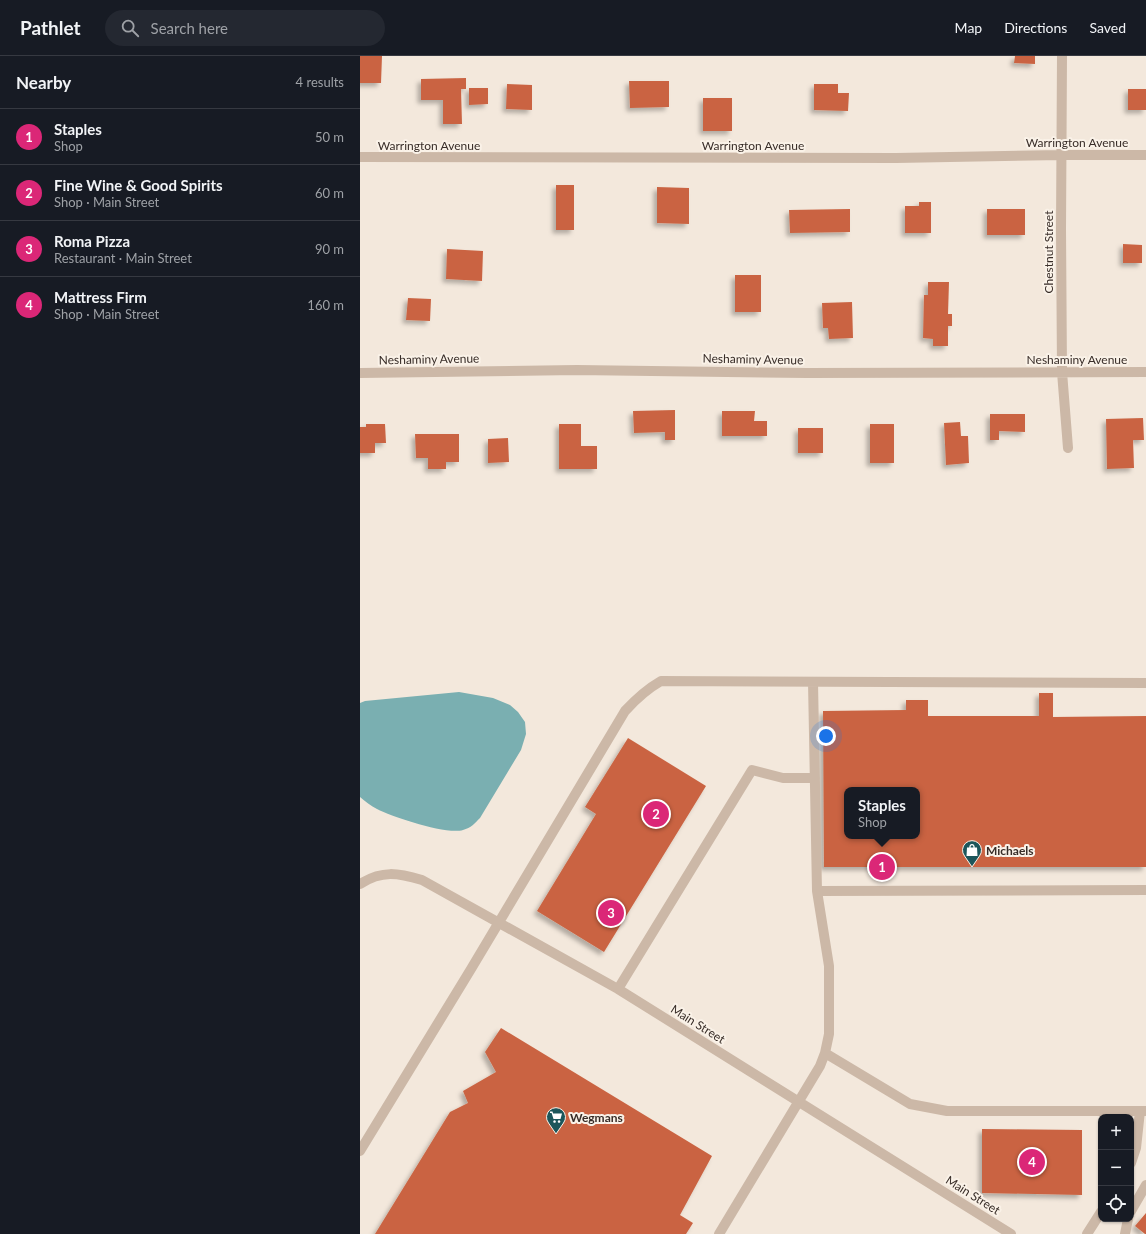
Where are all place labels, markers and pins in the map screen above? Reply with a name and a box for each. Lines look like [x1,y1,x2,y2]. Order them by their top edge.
pin: 2 [643,799,669,829]
shop icon: Michaels [961,839,983,867]
place label: Michaels [986,843,1034,858]
pin: 1 [869,852,895,882]
pin: 3 [598,898,624,928]
supermarket icon: Wegmans [545,1106,567,1134]
place label: Wegmans [570,1110,623,1125]
pin: 4 [1019,1147,1045,1177]

